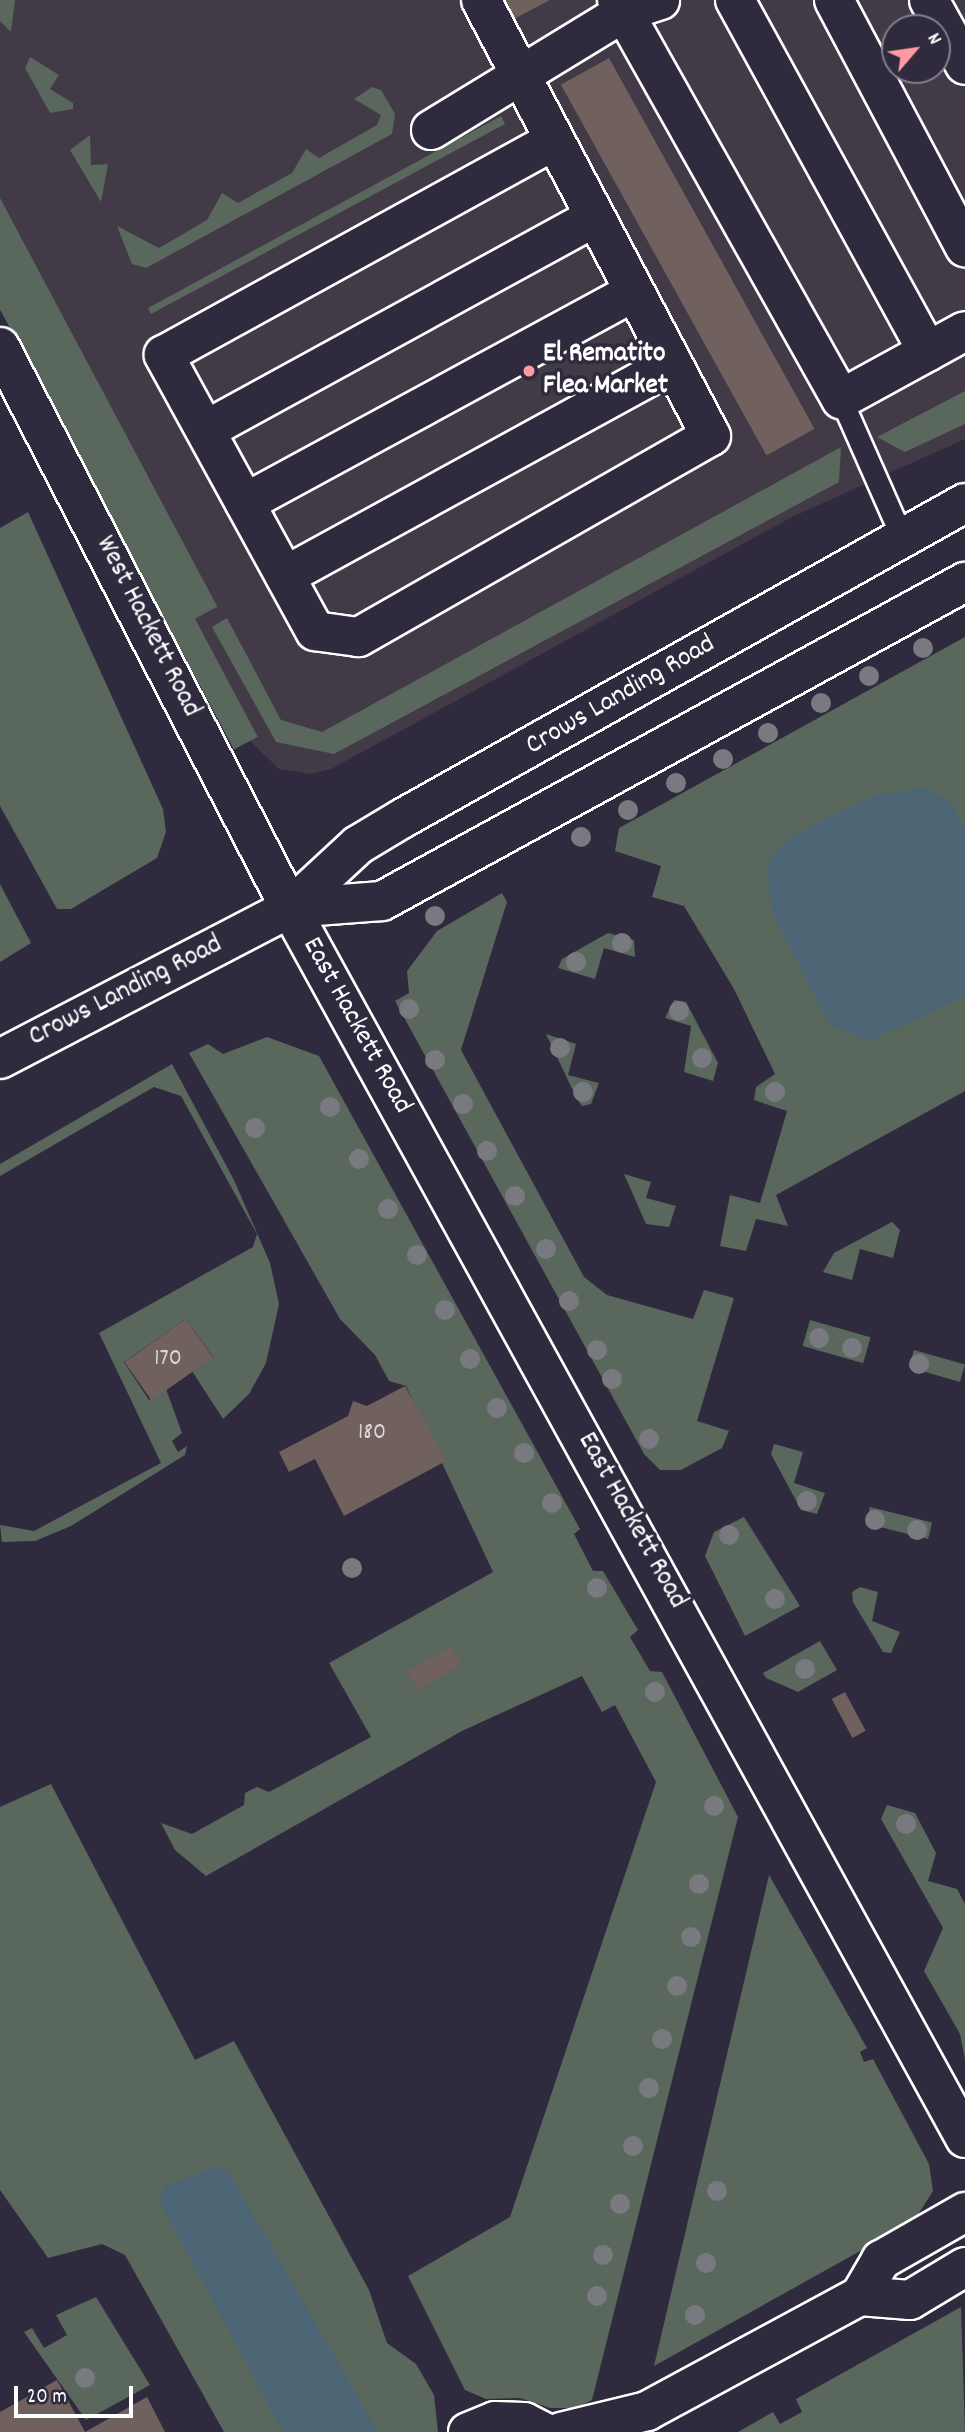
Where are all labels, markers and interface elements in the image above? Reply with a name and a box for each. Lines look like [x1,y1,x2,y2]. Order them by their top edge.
north arrow [881,14,951,84]
text: N [919,29,947,50]
place label: El Rematito Flea Market [543,338,668,404]
marker: El Rematito Flea Market [521,363,537,379]
street label: West Hackett Road [87,531,207,723]
street label: Crows Landing Road [521,628,721,764]
street label: Crows Landing Road [24,929,228,1055]
street label: East Hackett Road [294,932,418,1120]
house number: 170 [154,1346,182,1374]
house number: 180 [358,1420,386,1448]
street label: East Hackett Road [569,1427,693,1615]
scale bar [18,2372,136,2416]
text: 20 m [27,2383,67,2413]

